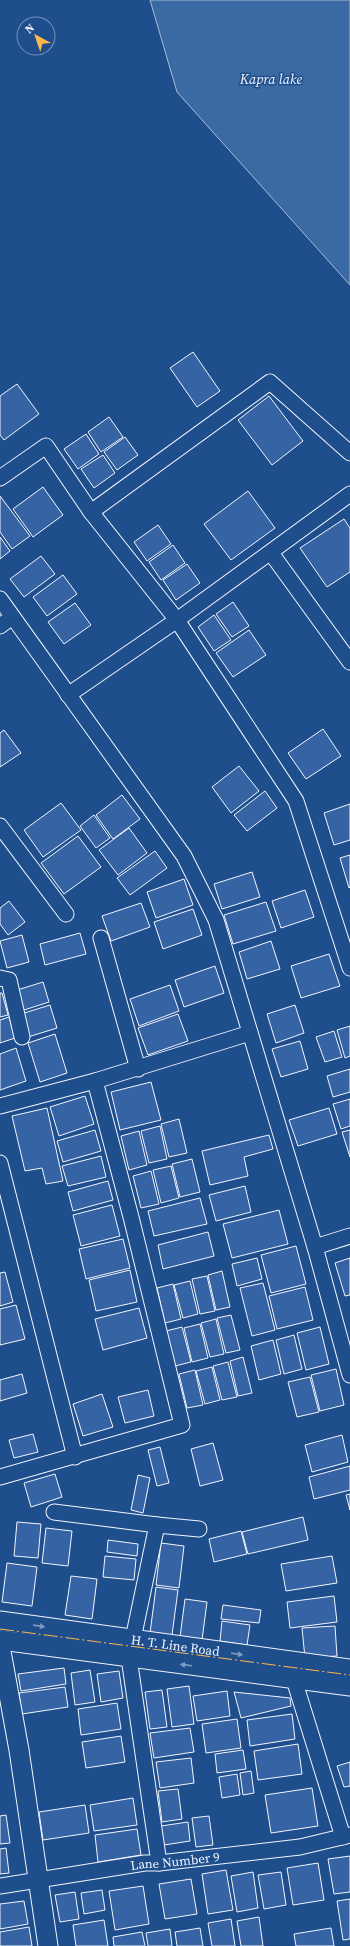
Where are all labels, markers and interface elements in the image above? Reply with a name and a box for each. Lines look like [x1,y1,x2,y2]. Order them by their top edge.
north arrow [16,16,56,56]
text: N [22,20,38,37]
water label: Kapra lake [239,69,303,89]
one-way arrow [33,1623,45,1630]
street label: H. T. Line Road [130,1631,221,1660]
one-way arrow [231,1651,243,1657]
one-way arrow [180,1662,193,1668]
street label: Lane Number 9 [129,1848,221,1874]

